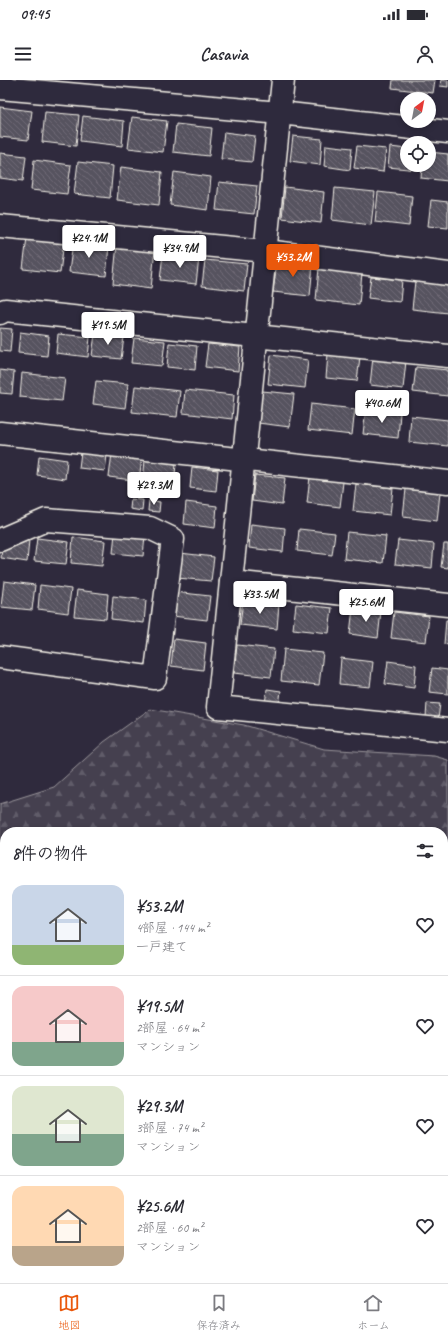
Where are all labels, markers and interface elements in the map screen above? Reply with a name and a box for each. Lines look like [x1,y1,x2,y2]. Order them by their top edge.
text: 09:45 [20,5,50,24]
icon: menu [12,43,34,65]
text: Casavia [200,43,248,65]
icon: person [414,43,436,65]
north arrow [400,92,436,128]
map controls [400,92,436,172]
button: locate [400,136,436,172]
pin: ¥24.1M [56,225,122,259]
text: ¥24.1M [71,230,107,246]
pin: ¥34.9M [147,235,213,269]
text: ¥34.9M [162,240,198,256]
pin: ¥53.2M [260,244,326,278]
text: ¥53.2M [275,249,311,265]
pin: ¥19.5M [75,312,141,346]
text: ¥19.5M [90,317,126,333]
pin: ¥40.6M [349,390,415,424]
text: ¥40.6M [364,395,400,411]
pin: ¥29.3M [121,472,187,506]
text: ¥29.3M [136,477,172,493]
pin: ¥33.5M [227,581,293,615]
text: ¥33.5M [242,586,278,602]
pin: ¥25.6M [333,589,399,623]
text: ¥25.6M [348,594,384,610]
icon: filters [414,840,436,862]
text: 8件の物件 [12,843,88,864]
text: ¥53.2M [136,896,182,917]
icon: home [44,901,92,949]
icon: heart [414,914,436,936]
text: 4部屋 · 144 m² [136,920,209,936]
text: 一戸建て [136,939,188,955]
text: ¥19.5M [136,996,182,1017]
icon: home [44,1002,92,1050]
icon: heart [414,1015,436,1037]
text: 2部屋 · 64 m² [136,1020,203,1036]
text: マンション [136,1039,200,1055]
text: ¥29.3M [136,1096,182,1117]
icon: home [44,1102,92,1150]
icon: heart [414,1115,436,1137]
text: 3部屋 · 74 m² [136,1120,203,1136]
text: マンション [136,1139,200,1155]
text: ¥25.6M [136,1196,182,1217]
icon: home [44,1202,92,1250]
icon: heart [414,1215,436,1237]
text: 2部屋 · 60 m² [136,1220,203,1236]
text: マンション [136,1239,200,1255]
tab: 地図 [58,1292,80,1332]
tab: 保存済み [197,1292,241,1332]
tab: ホーム [357,1292,390,1332]

